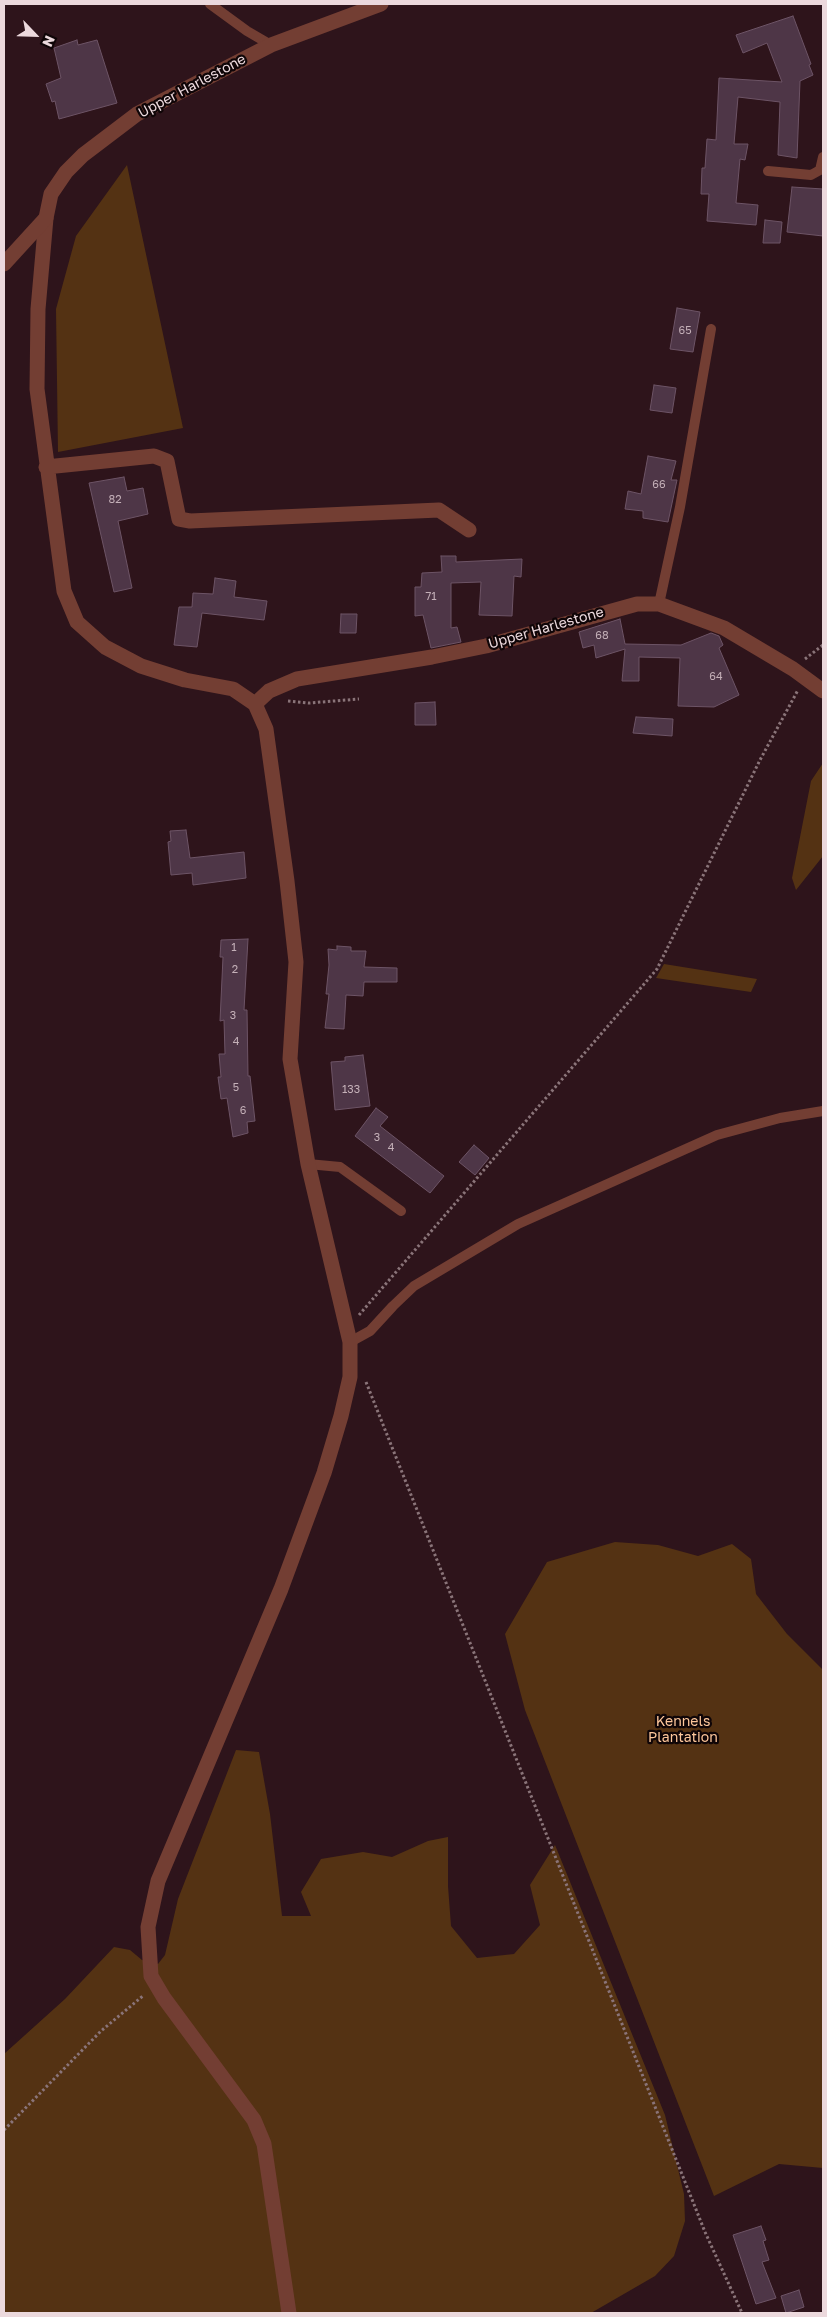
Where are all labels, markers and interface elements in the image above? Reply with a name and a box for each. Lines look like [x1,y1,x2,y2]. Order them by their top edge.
north arrow [10,10,60,60]
text: N [39,33,59,50]
street label: Upper Harlestone [135,51,249,121]
house number: 65 [678,324,692,338]
house number: 66 [652,478,666,492]
house number: 82 [108,493,122,507]
house number: 71 [425,590,437,604]
street label: Upper Harlestone [486,604,606,652]
house number: 68 [595,629,609,643]
house number: 64 [709,670,723,684]
house number: 1 [231,941,237,955]
house number: 2 [232,963,238,977]
house number: 3 [230,1009,236,1023]
house number: 4 [233,1035,239,1049]
house number: 5 [233,1081,239,1095]
house number: 133 [342,1083,360,1097]
house number: 6 [240,1104,246,1118]
house number: 3 [374,1131,380,1145]
house number: 4 [388,1141,394,1155]
park label: Kennels Plantation [648,1714,718,1746]

